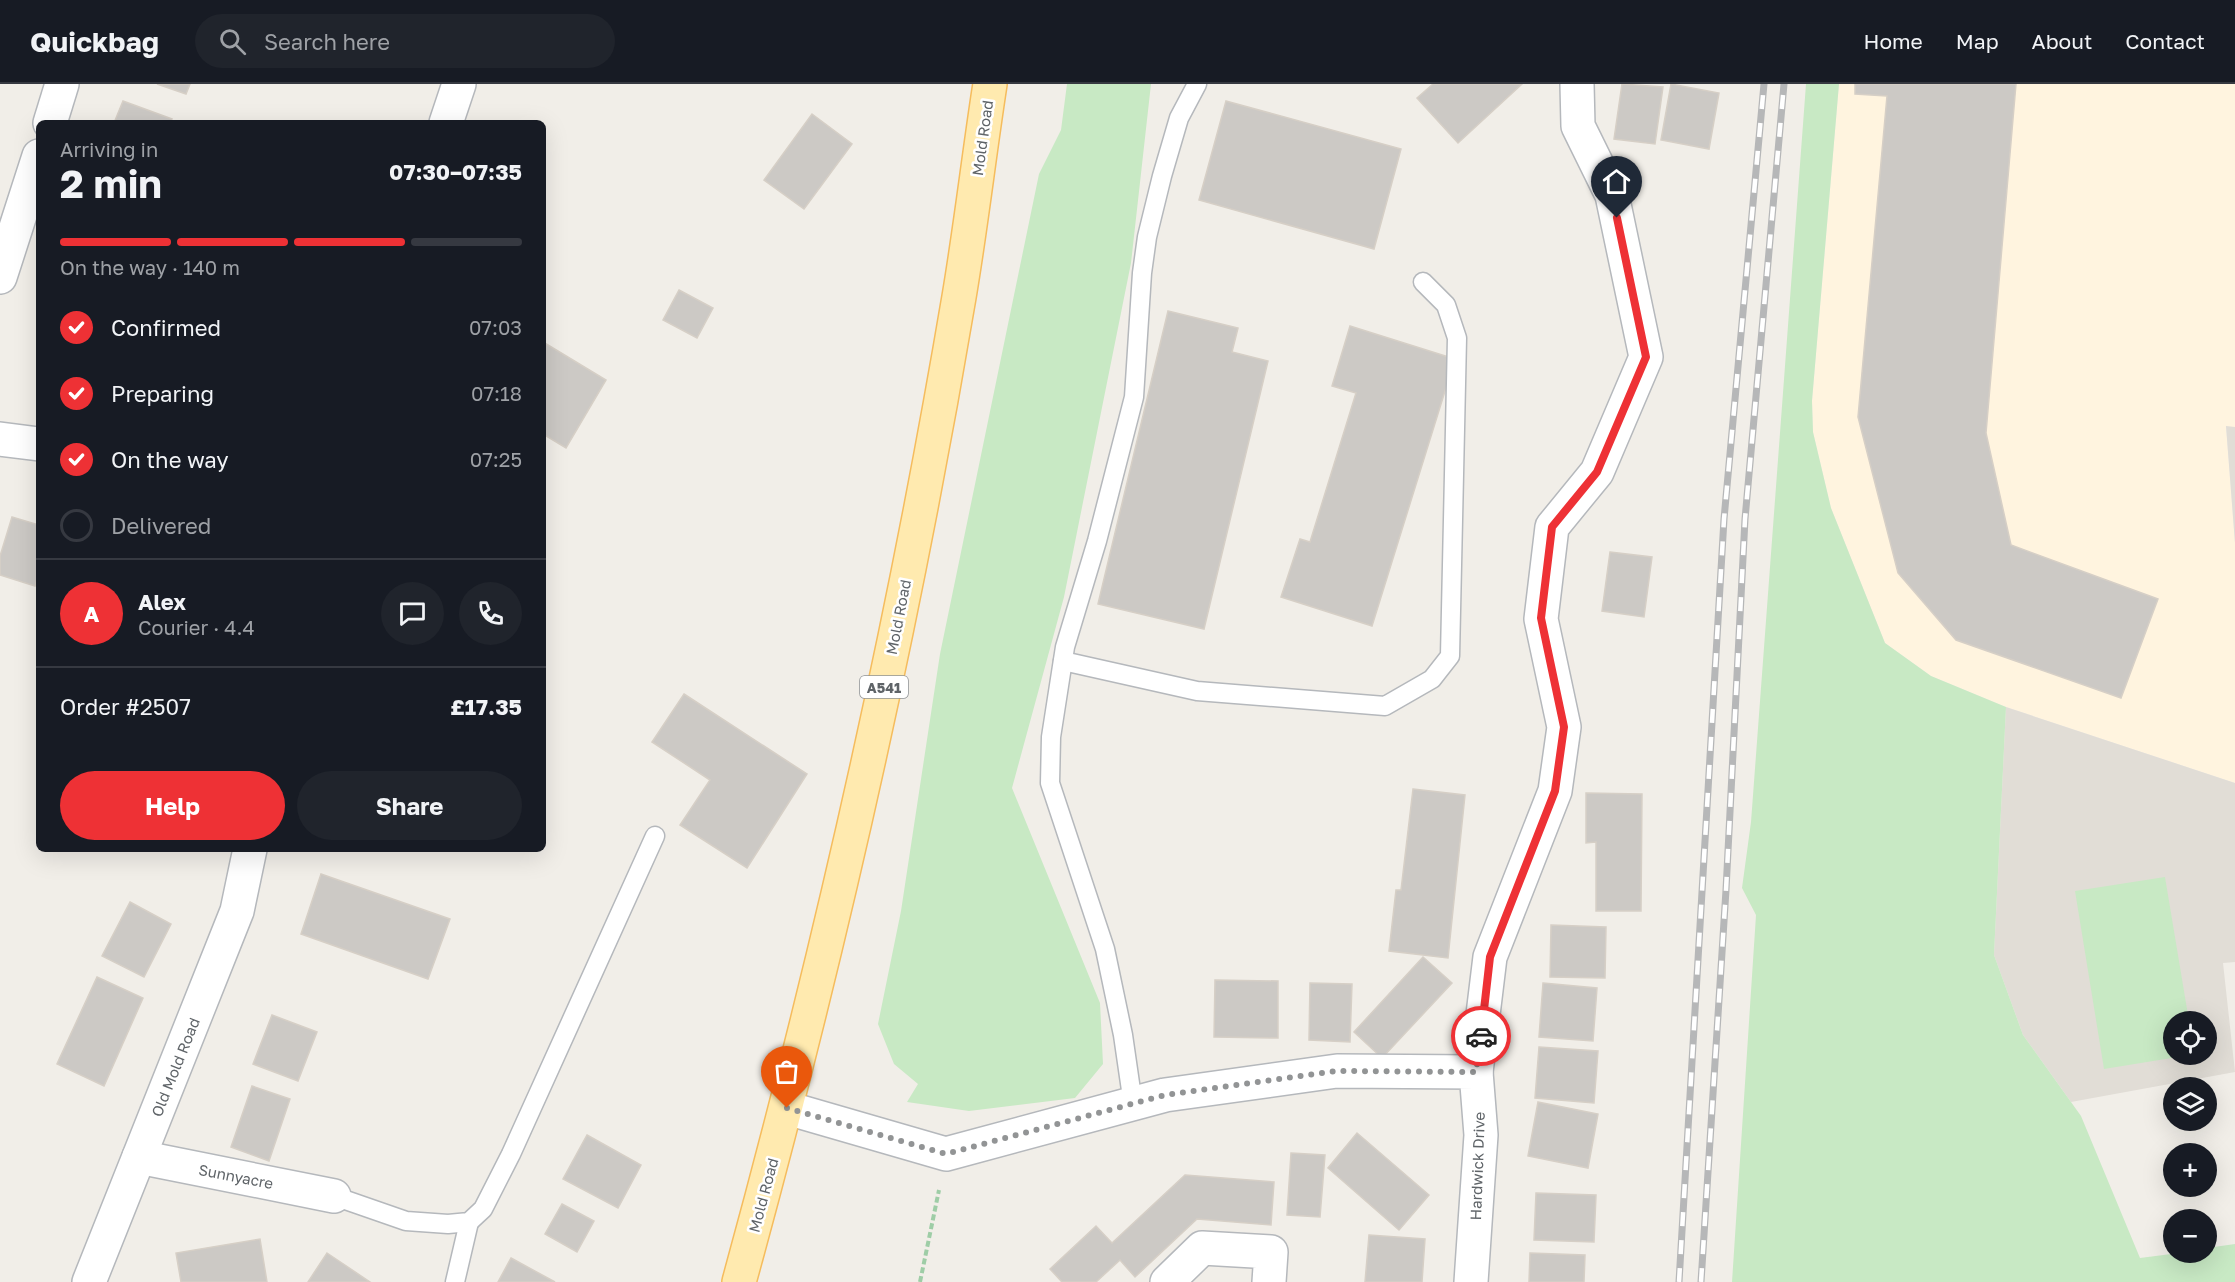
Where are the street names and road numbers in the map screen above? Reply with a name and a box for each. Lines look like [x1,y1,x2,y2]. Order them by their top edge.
street label: Mold Road [968,99,996,177]
street label: Mold Road [882,578,914,656]
road number: A541 [860,676,908,698]
street label: Old Mold Road [147,1015,203,1119]
street label: Hardwick Drive [1466,1111,1488,1221]
street label: Mold Road [744,1156,782,1234]
street label: Sunnyacre [197,1160,275,1192]

